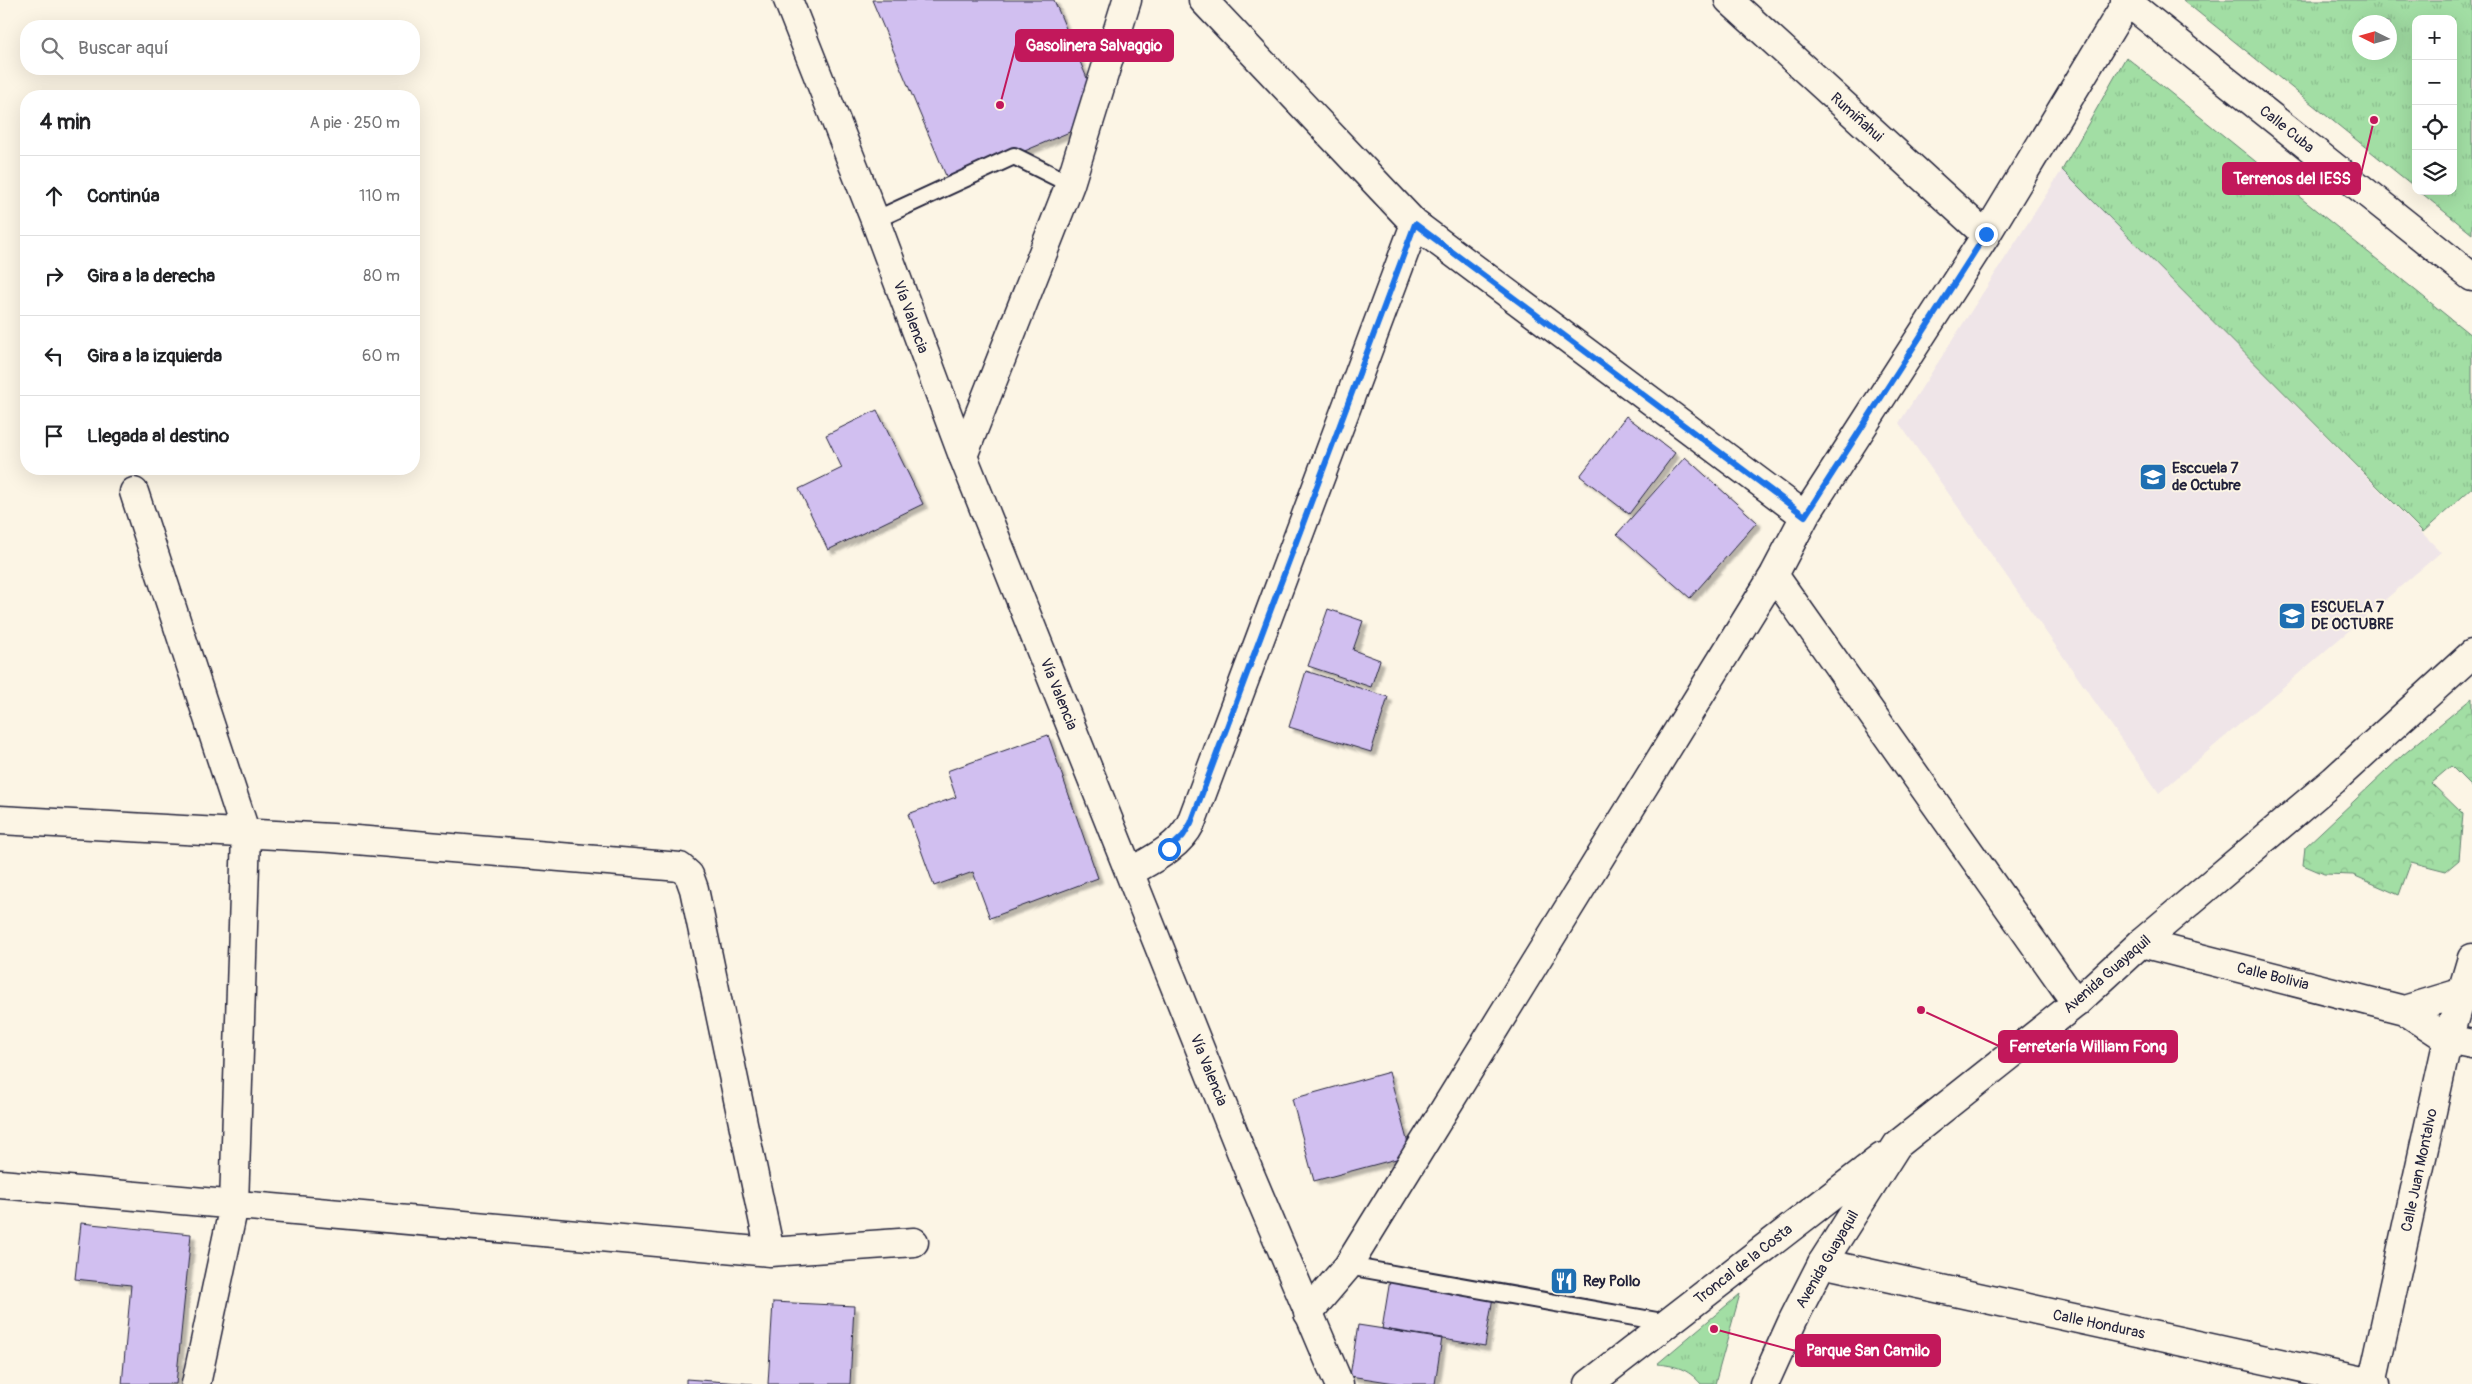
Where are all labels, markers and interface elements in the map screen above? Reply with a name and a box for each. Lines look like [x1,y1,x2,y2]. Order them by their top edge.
north arrow [2352,15,2397,60]
map controls [2412,15,2457,195]
button: + [2412,15,2457,60]
search box [20,20,420,75]
callout: Gasolinera Salvaggio [1016,30,1173,61]
icon: search [38,34,66,62]
text: Buscar aquí [78,36,169,60]
text: Gasolinera Salvaggio [1026,36,1163,56]
button: − [2412,60,2457,105]
street label: Rumiñahui [1826,89,1887,146]
street label: Calle Cuba [2255,101,2318,157]
button: locate [2412,105,2457,150]
text: 4 min [40,109,91,136]
text: A pie · 250 m [310,113,400,133]
button: layers [2412,150,2457,195]
callout: Terrenos del IESS [2223,163,2360,194]
text: Terrenos del IESS [2232,169,2351,189]
icon: ahead [40,182,68,210]
text: Continúa [87,184,160,208]
text: 110 m [359,186,400,206]
route end [1975,223,1998,246]
icon: right [40,262,68,290]
text: Gira a la derecha [87,264,215,288]
text: 80 m [363,266,400,286]
street label: Vía Valencia [889,278,932,356]
icon: left [40,342,68,370]
text: Gira a la izquierda [87,344,222,368]
text: 60 m [362,346,400,366]
icon: arrive [40,422,68,450]
text: Llegada al destino [87,424,229,448]
place label: Esccuela 7 de Octubre [2172,459,2241,495]
school or university icon: Esccuela 7 de Octubre [2138,462,2168,492]
place label: ESCUELA 7 DE OCTUBRE [2311,598,2394,634]
school or university icon: ESCUELA 7 DE OCTUBRE [2277,601,2307,631]
street label: Vía Valencia [1036,655,1082,733]
route start [1158,838,1181,861]
street label: Avenida Guayaquil [2060,931,2155,1018]
street label: Calle Bolivia [2235,958,2311,995]
street label: Vía Valencia [1186,1031,1232,1109]
callout: Ferretería William Fong [1999,1031,2177,1062]
text: Ferretería William Fong [2009,1037,2167,1057]
street label: Calle Juan Montalvo [2397,1107,2442,1233]
street label: Avenida Guayaquil [1792,1207,1863,1312]
street label: Troncal de la Costa [1690,1220,1796,1309]
restaurant icon: Rey Pollo [1549,1266,1579,1296]
place label: Rey Pollo [1583,1272,1640,1291]
street label: Calle Honduras [2051,1305,2147,1344]
callout: Parque San Camilo [1796,1335,1940,1366]
text: Parque San Camilo [1806,1341,1930,1361]

